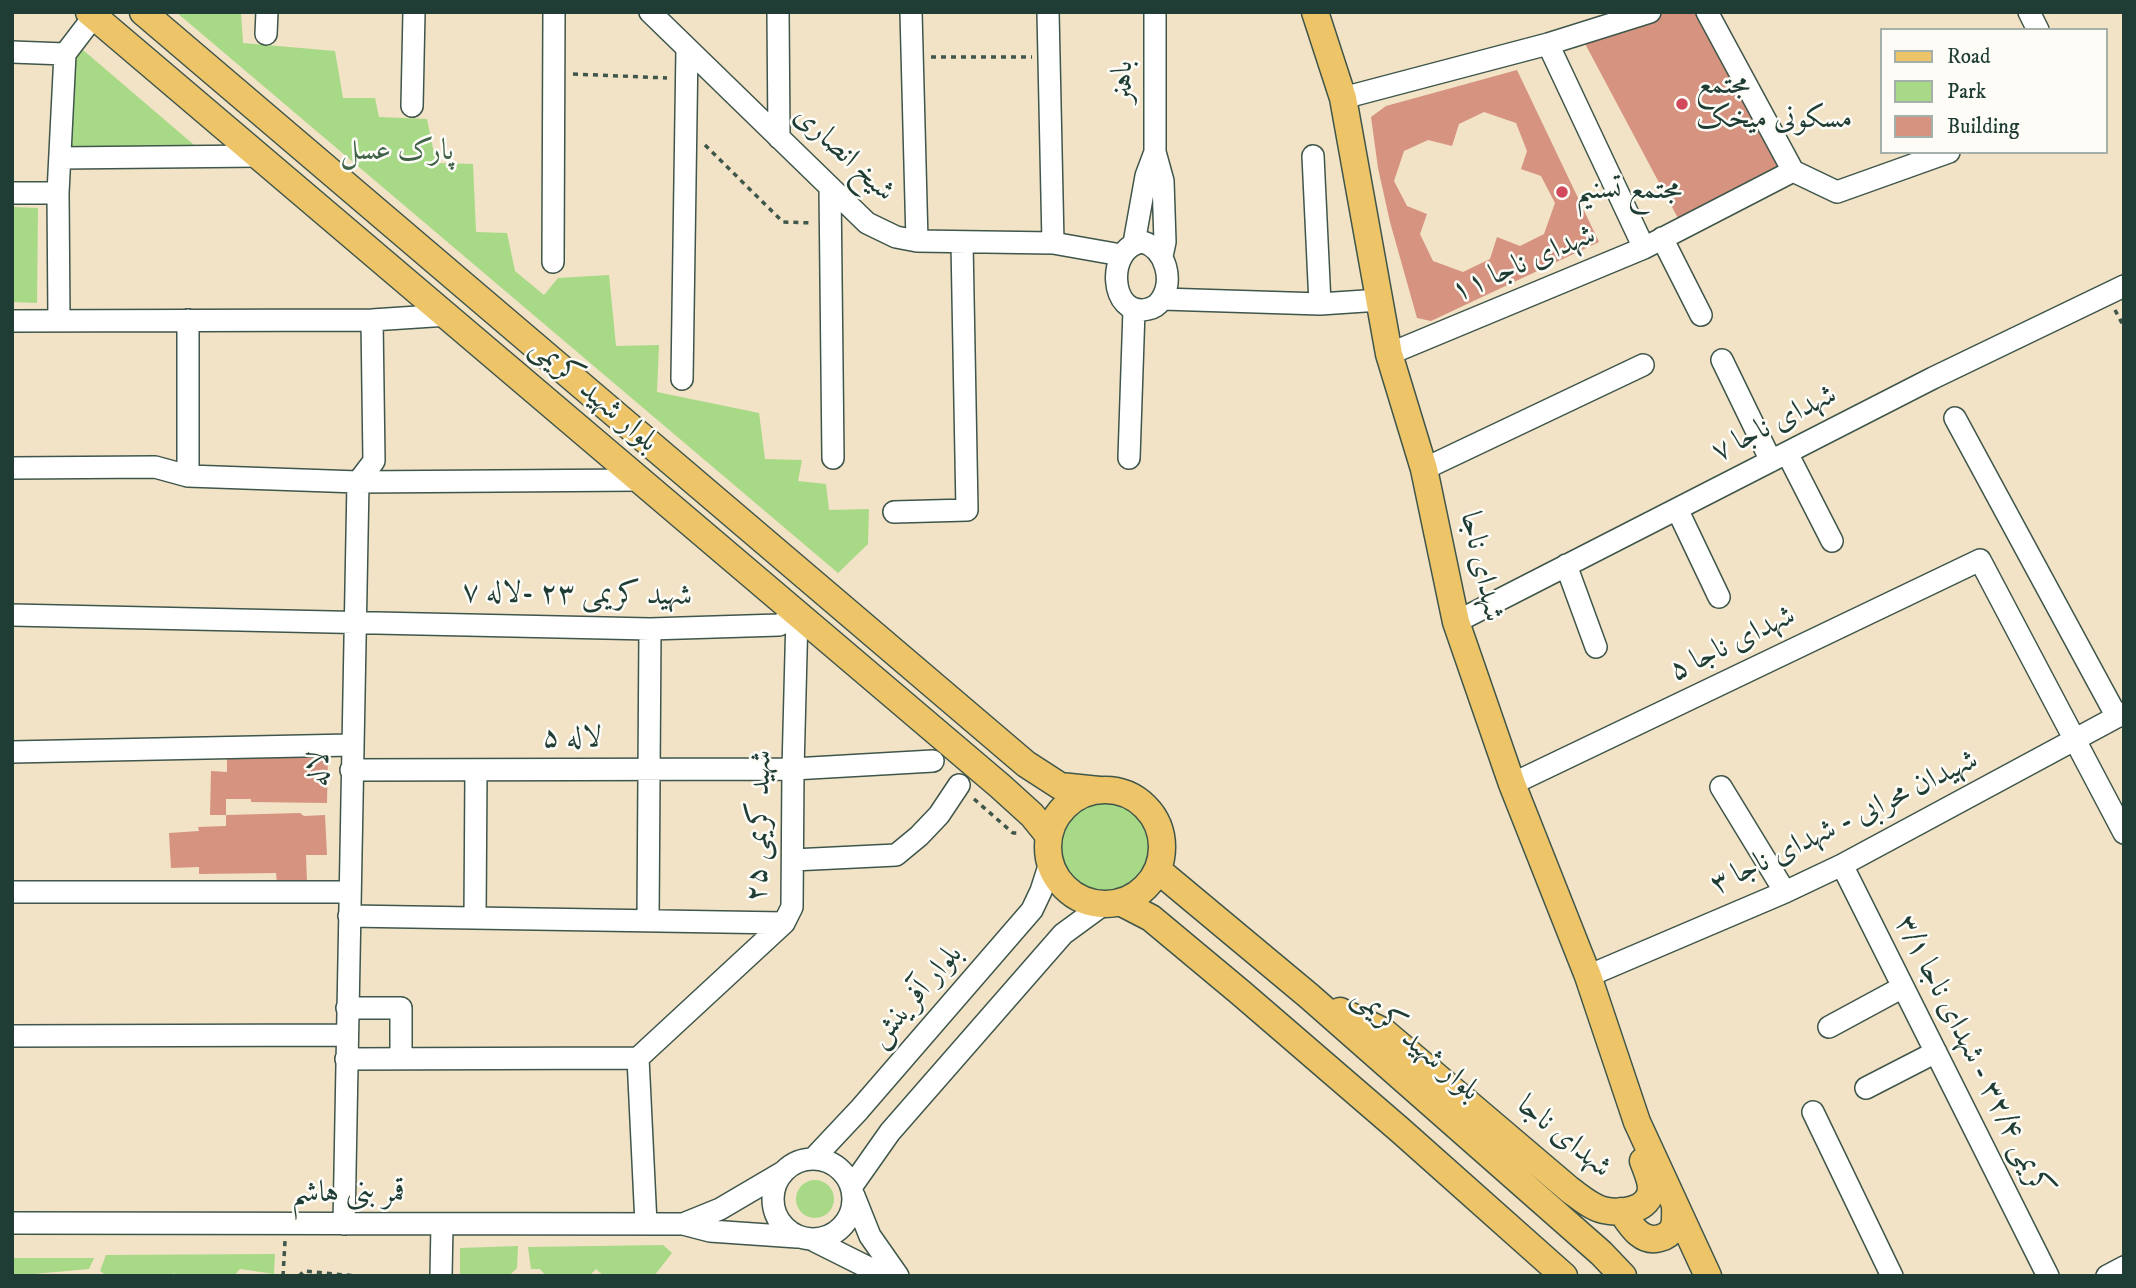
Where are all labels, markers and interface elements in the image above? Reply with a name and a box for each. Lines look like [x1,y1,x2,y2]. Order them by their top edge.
legend [1881,28,2108,154]
text: Road [1947,44,1991,70]
street label: باهنر [1107,61,1143,103]
place label: مجتمع مسکونی میخک [1696,69,1852,140]
text: Park [1947,79,1986,105]
marker: مجتمع مسکونی میخک [1674,96,1690,112]
street label: شیخ انصاری [785,99,901,211]
text: Building [1947,114,2019,140]
park label: پارک عسل [340,135,454,171]
place label: مجتمع تسنیم [1576,174,1682,210]
marker: مجتمع تسنیم [1554,184,1570,200]
street label: شهدای ناجا ۱۱ [1446,218,1602,312]
street label: بلوار شهید کریمی [521,330,665,462]
street label: شهدای ناجا ۷ [1706,378,1844,472]
street label: شهدای ناجا [1450,509,1510,625]
street label: شهید کریمی ۲۳ -لاله ۷ [462,576,692,616]
street label: شهدای ناجا ۵ [1664,599,1802,691]
street label: لاله ۵ [542,722,602,758]
street label: شهیدان محرابی - شهدای ناجا ۳ [1705,744,1985,904]
street label: شهید کریمی ۲۵ [740,749,782,903]
street label: لاله [303,751,339,787]
street label: کریمی ۳۲/۴ - شهدای ناجا ۳/۱ [1885,910,2059,1204]
street label: بلوار آفرینش [862,938,972,1056]
street label: بلوار شهید کریمی [1343,979,1487,1111]
street label: شهدای ناجا [1508,1089,1618,1187]
street label: قمر بنی هاشم [291,1177,405,1213]

